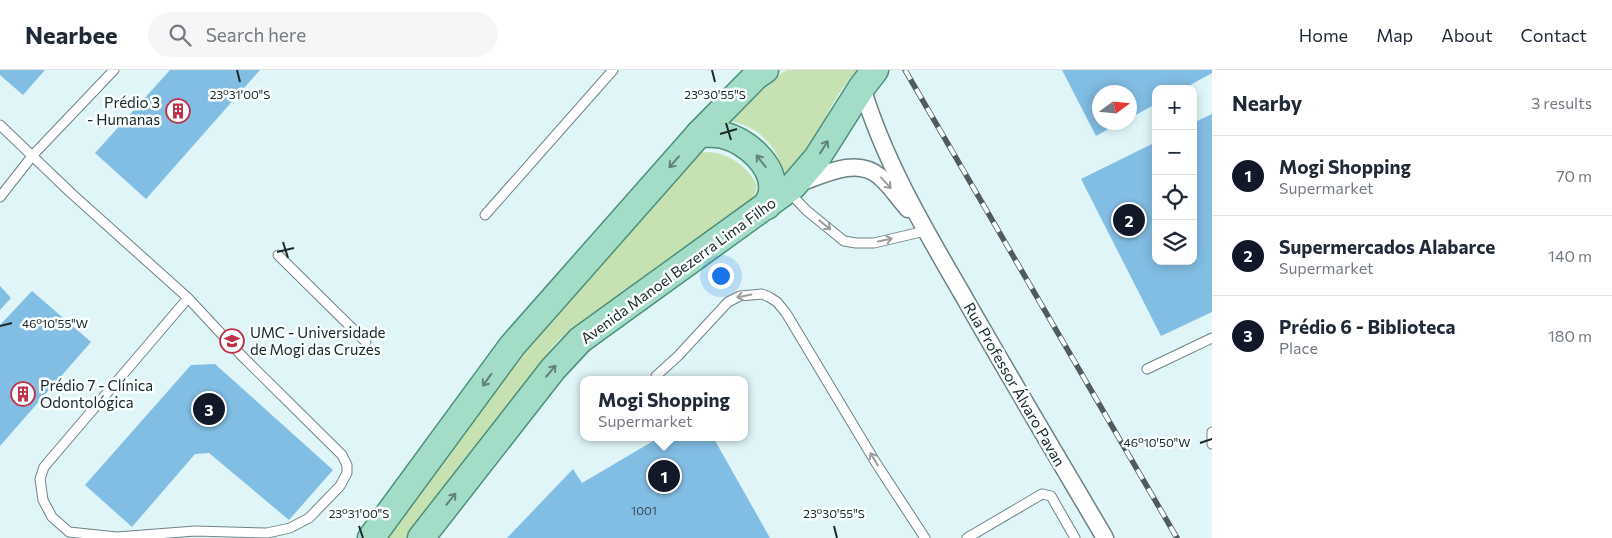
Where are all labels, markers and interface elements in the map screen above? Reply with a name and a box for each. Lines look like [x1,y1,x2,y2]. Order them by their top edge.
search box [148,12,498,57]
text: Nearbee [25,20,118,49]
icon: search [166,21,194,49]
text: Search here [206,23,306,46]
text: Home [1299,24,1348,46]
text: Map [1376,24,1413,46]
text: About [1441,24,1493,46]
text: Contact [1521,24,1587,46]
north arrow [1092,85,1137,130]
map controls [1152,85,1197,265]
button: + [1152,85,1197,130]
text: 23°31'00"S [210,87,270,101]
text: 23°30'55"S [684,87,746,101]
text: Nearby [1232,90,1302,115]
place label: Prédio 3 - Humanas [87,93,160,128]
text: 3 results [1531,93,1592,112]
building icon: Prédio 3 - Humanas [165,98,191,124]
button: − [1152,130,1197,175]
one-way arrow [819,141,829,155]
one-way arrow [756,154,766,168]
text: Mogi Shopping [1279,155,1411,178]
one-way arrow [668,156,680,169]
text: 1 [1244,166,1252,185]
text: 70 m [1556,166,1592,185]
button: locate [1152,175,1197,220]
one-way arrow [880,176,891,189]
text: Supermarket [1279,178,1374,197]
street label: Avenida Manoel Bezerra Lima Filho [577,193,779,347]
pin: 2 [1113,201,1145,239]
one-way arrow [818,220,831,231]
button: layers [1152,220,1197,265]
one-way arrow [877,235,893,244]
text: Supermercados Alabarce [1279,235,1495,258]
text: 2 [1243,246,1253,265]
text: 140 m [1548,246,1592,265]
text: Supermarket [1279,258,1374,277]
your location [708,263,734,289]
one-way arrow [737,292,753,301]
street label: Rua Professor Álvaro Pavan [961,298,1070,469]
text: Prédio 6 - Biblioteca [1279,315,1455,338]
text: 46°10'55"W [22,316,88,330]
place label: UMC - Universidade de Mogi das Cruzes [250,323,386,358]
text: 3 [1243,326,1253,345]
text: 180 m [1548,326,1592,345]
school or university icon: UMC - Universidade de Mogi das Cruzes [219,328,245,354]
text: Place [1279,338,1318,357]
one-way arrow [546,365,557,378]
one-way arrow [482,373,492,387]
place label: Prédio 7 - Clínica Odontológica [40,376,153,411]
popup [580,376,748,441]
building icon: Prédio 7 - Clínica Odontológica [10,381,36,407]
text: Mogi Shopping [598,388,730,411]
pin: 3 [193,390,225,428]
text: Supermarket [598,411,693,430]
text: 46°10'50"W [1124,435,1190,449]
one-way arrow [869,453,879,467]
pin: 1 [648,457,680,495]
one-way arrow [445,493,456,506]
house number: 1001 [631,503,657,517]
text: 23°31'00"S [329,506,389,520]
text: 23°30'55"S [803,506,865,520]

